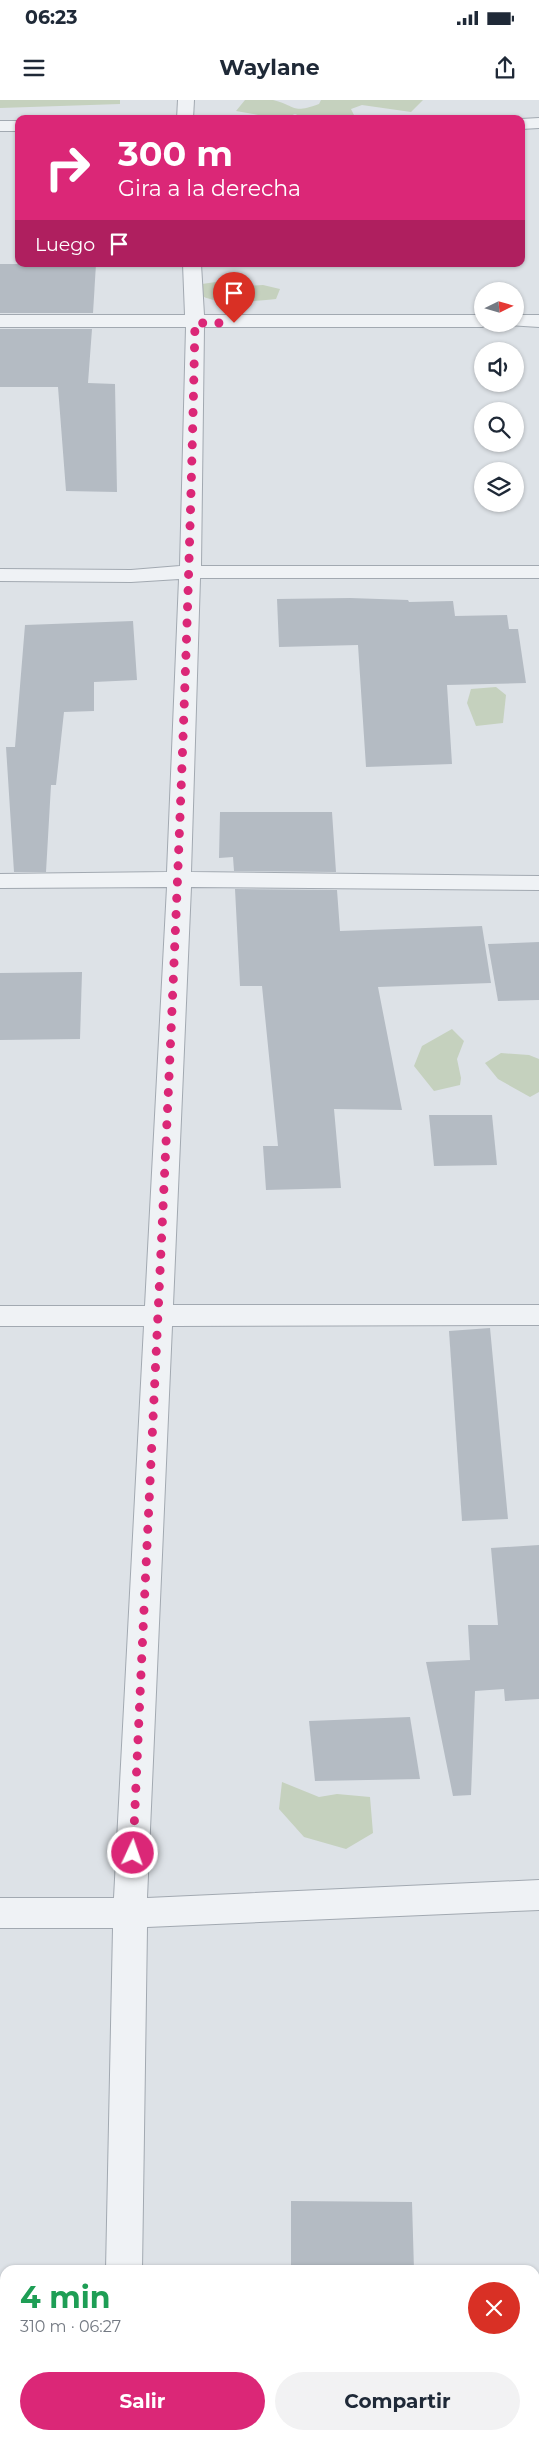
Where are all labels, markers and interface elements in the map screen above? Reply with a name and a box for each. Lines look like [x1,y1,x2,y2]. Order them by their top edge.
text: 06:23 [25,6,77,29]
icon: menu [20,54,48,82]
text: Waylane [219,54,320,81]
icon: share [491,54,519,82]
text: 300 m [118,132,233,175]
icon: right [35,135,100,200]
text: Gira a la derecha [118,175,301,202]
icon: arrive [105,230,133,258]
text: Luego [35,233,95,256]
pin [213,272,255,323]
icon: arrive [220,279,248,307]
north arrow [474,282,524,332]
map controls [474,282,524,512]
button: sound [474,342,524,392]
button: search [474,402,524,452]
button: layers [474,462,524,512]
position arrow [106,1826,158,1878]
text: 4 min [20,2279,110,2316]
button: close [468,2282,520,2334]
text: 310 m · 06:27 [20,2317,121,2336]
button: Salir [20,2372,265,2430]
button: Compartir [275,2372,520,2430]

